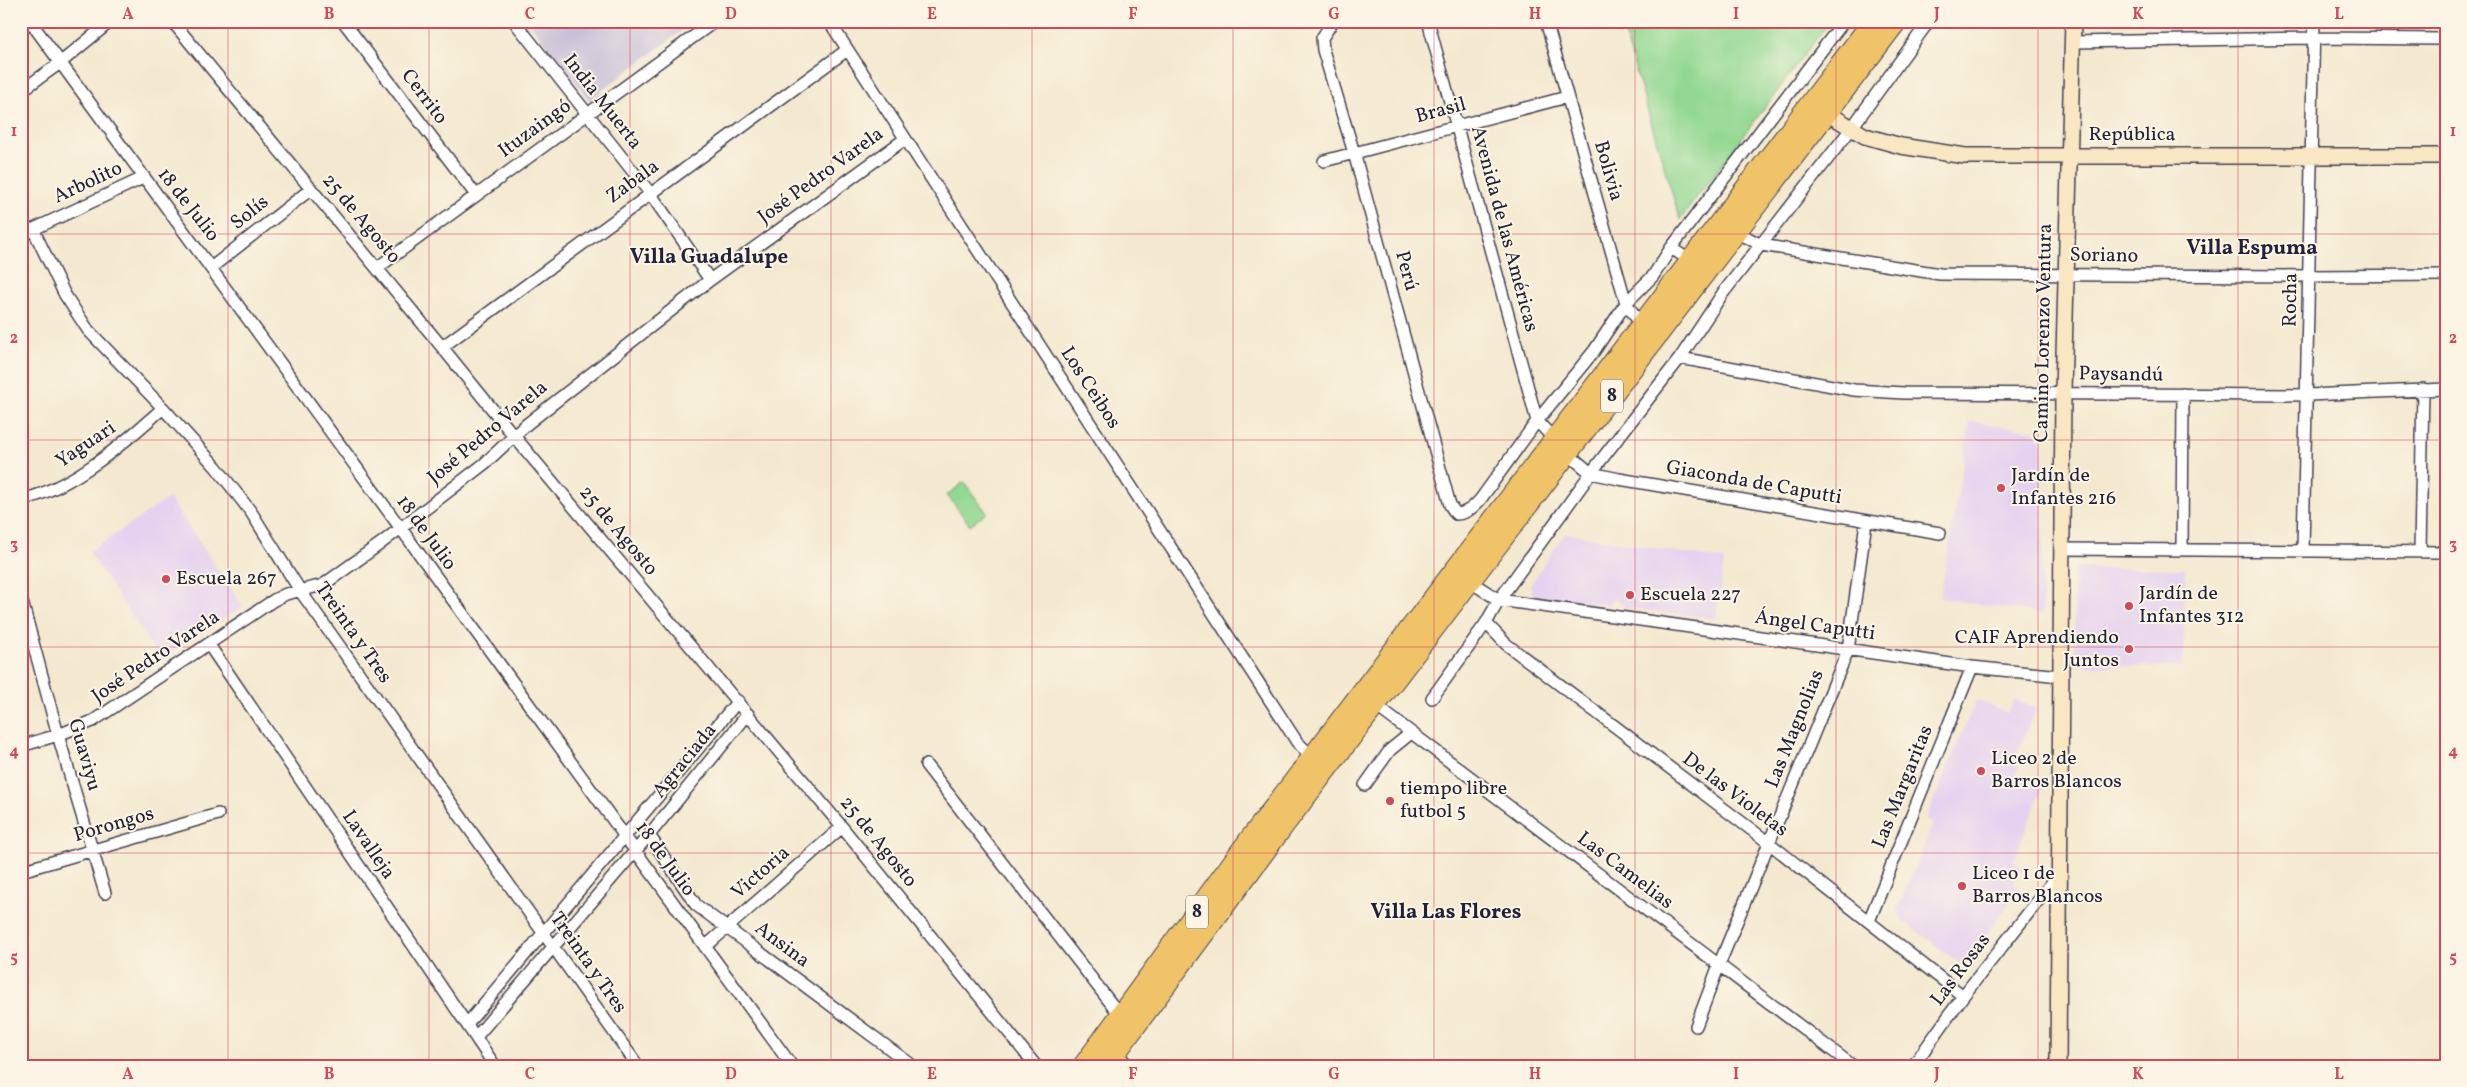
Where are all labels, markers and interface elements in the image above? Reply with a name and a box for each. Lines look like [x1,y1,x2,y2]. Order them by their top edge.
text: A [122,4,134,26]
text: B [324,4,335,26]
text: C [525,4,535,26]
text: D [725,4,737,26]
text: E [927,4,937,26]
text: F [1128,4,1138,26]
text: G [1328,4,1340,26]
text: H [1529,4,1541,26]
text: I [1733,4,1739,26]
text: J [1933,4,1940,26]
text: K [2132,4,2144,26]
text: L [2334,4,2344,26]
street label: India Muerta [556,48,648,156]
street label: Cerrito [394,64,454,130]
street label: Brasil [1413,91,1469,131]
street label: Ituzaingó [493,93,577,165]
text: 1 [11,121,17,143]
street label: José Pedro Varela [752,121,890,231]
street label: República [2088,121,2176,149]
text: 1 [2450,121,2456,143]
street label: Avenida de las Américas [1463,123,1545,335]
street label: Bolivia [1586,138,1630,204]
street label: Zabala [601,153,665,211]
street label: Arbolito [49,155,127,211]
street label: 18 de Julio [150,162,226,248]
street label: 25 de Agosto [315,168,407,270]
street label: Solís [225,189,275,237]
street label: Camino Lorenzo Ventura [2028,223,2060,443]
district label: Villa Espuma [2186,234,2318,263]
street label: Soriano [2069,241,2139,271]
district label: Villa Guadalupe [630,243,788,272]
street label: Perú [1387,248,1425,294]
street label: Rocha [2277,273,2305,327]
text: 2 [10,328,18,350]
text: 2 [2449,328,2457,350]
street label: Los Ceibos [1053,341,1127,435]
street label: Paysandú [2078,360,2164,390]
street label: José Pedro Varela [422,374,554,492]
road number: 8 [1601,380,1623,412]
street label: Yaguari [50,415,122,475]
street label: Giaconda de Caputti [1664,454,1844,512]
place label: Jardín de Infantes 216 [2011,462,2116,513]
street label: 25 de Agosto [572,480,664,582]
marker: Jardín de Infantes 216 [1995,482,2007,494]
street label: 18 de Julio [389,490,463,576]
text: 3 [10,534,18,556]
text: 3 [2449,534,2457,556]
place label: Escuela 267 [176,565,277,593]
marker: Escuela 267 [160,573,172,585]
street label: Treinta y Tres [308,577,398,689]
place label: Jardín de Infantes 312 [2139,580,2244,631]
place label: Escuela 227 [1640,581,1741,609]
marker: Escuela 227 [1624,589,1636,601]
marker: Jardín de Infantes 312 [2123,600,2135,612]
street label: José Pedro Varela [86,604,226,710]
street label: Ángel Caputti [1753,604,1877,648]
place label: CAIF Aprendiendo Juntos [1955,624,2119,675]
marker: CAIF Aprendiendo Juntos [2123,643,2135,655]
street label: Las Magnolias [1759,666,1831,792]
street label: Guaviyu [60,716,108,794]
street label: Agraciada [646,718,724,804]
street label: Las Margaritas [1866,721,1940,853]
text: 4 [9,741,19,763]
text: 4 [2448,741,2458,763]
place label: Liceo 2 de Barros Blancos [1991,745,2122,796]
street label: De las Violetas [1676,746,1794,844]
marker: Liceo 2 de Barros Blancos [1975,765,1987,777]
place label: tiempo libre futbol 5 [1400,775,1507,826]
street label: 25 de Agosto [832,790,924,894]
marker: tiempo libre futbol 5 [1384,795,1396,807]
street label: Porongos [71,800,157,850]
street label: Lavalleja [335,805,401,885]
street label: 18 de Julio [628,816,702,902]
street label: Las Camelias [1571,825,1679,917]
street label: Victoria [726,840,796,906]
place label: Liceo 1 de Barros Blancos [1972,860,2103,911]
marker: Liceo 1 de Barros Blancos [1956,880,1968,892]
road number: 8 [1186,896,1208,929]
district label: Villa Las Flores [1371,898,1521,927]
street label: Treinta y Tres [543,907,633,1019]
street label: Ansina [749,915,815,975]
street label: Las Rosas [1924,928,1998,1012]
text: 5 [10,947,18,969]
text: 5 [2449,947,2457,969]
text: A [122,1064,134,1086]
text: B [324,1064,335,1086]
text: C [525,1064,535,1086]
text: D [725,1064,737,1086]
text: E [927,1064,937,1086]
text: F [1128,1064,1138,1086]
text: G [1328,1064,1340,1086]
text: H [1529,1064,1541,1086]
text: I [1733,1064,1739,1086]
text: J [1933,1064,1940,1086]
text: K [2132,1064,2144,1086]
text: L [2334,1064,2344,1086]

